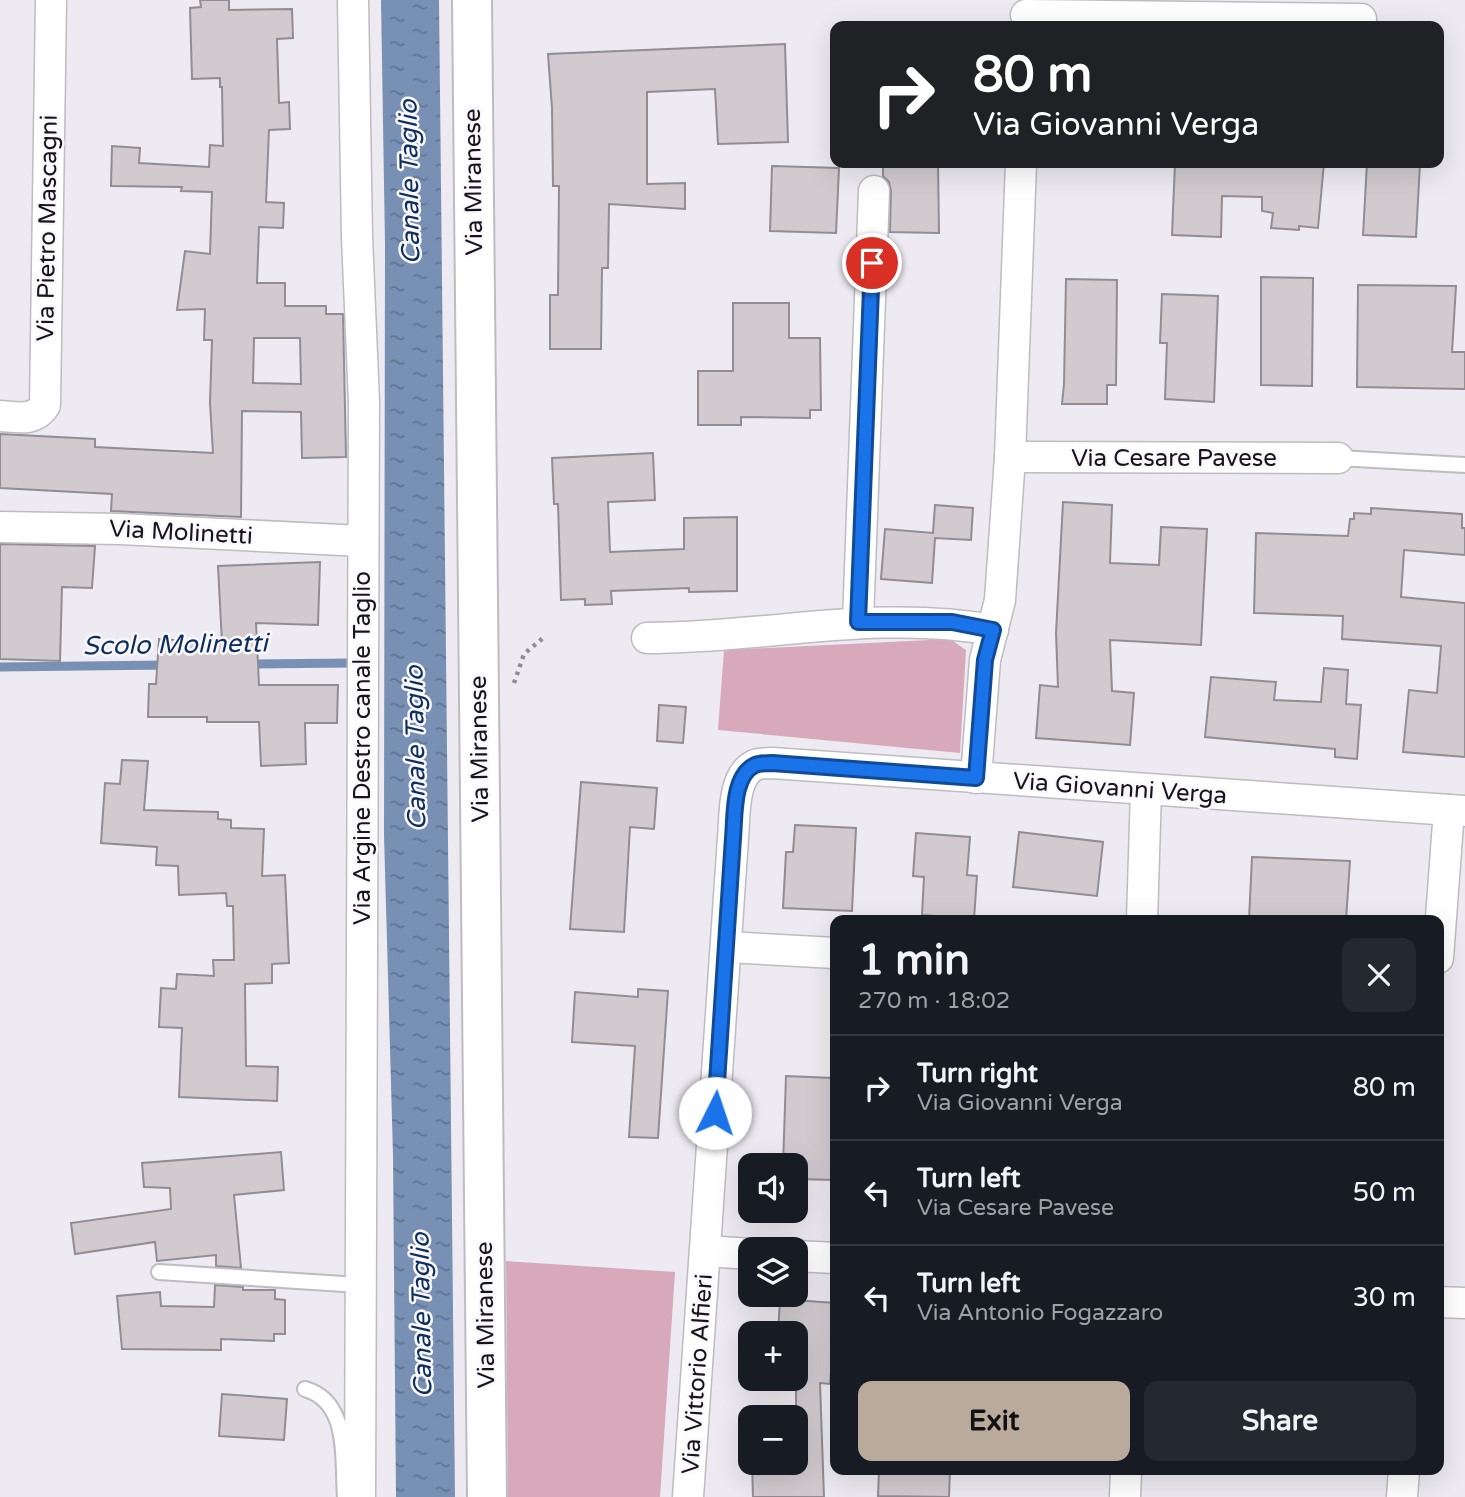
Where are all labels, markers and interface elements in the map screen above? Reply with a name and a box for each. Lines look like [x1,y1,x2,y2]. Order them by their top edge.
text: 80 m [973,46,1092,105]
icon: right [858,49,949,140]
water label: Canale Taglio [393,98,426,265]
text: Via Giovanni Verga [973,106,1259,144]
street label: Via Miranese [458,108,489,256]
street label: Via Pietro Mascagni [31,114,64,342]
pin [842,233,902,293]
icon: arrive [853,244,891,282]
street label: Via Cesare Pavese [1071,444,1277,473]
street label: Via Molinetti [108,514,254,551]
street label: Via Argine Destro canale Taglio [348,571,377,925]
water label: Scolo Molinetti [82,627,271,662]
water label: Canale Taglio [399,664,432,831]
street label: Via Miranese [464,675,495,823]
street label: Via Giovanni Verga [1012,767,1228,810]
text: 1 min [858,935,970,986]
button: close [1342,938,1416,1012]
text: 270 m · 18:02 [858,987,1010,1015]
text: Turn right [917,1058,1038,1089]
icon: right [858,1069,896,1107]
text: 80 m [1353,1072,1416,1103]
position arrow [678,1076,752,1150]
text: Via Giovanni Verga [917,1089,1123,1117]
map controls [738,1153,808,1475]
button: sound [738,1153,808,1223]
text: Turn left [917,1163,1020,1194]
icon: left [858,1174,896,1212]
text: 50 m [1353,1177,1416,1208]
text: Via Cesare Pavese [917,1194,1114,1222]
water label: Canale Taglio [405,1231,438,1398]
button: layers [738,1237,808,1307]
street label: Via Miranese [470,1241,501,1389]
text: Turn left [917,1268,1020,1299]
street label: Via Vittorio Alfieri [676,1273,719,1475]
icon: left [858,1279,896,1317]
text: 30 m [1353,1282,1416,1313]
text: Via Antonio Fogazzaro [917,1299,1163,1327]
button: + [738,1321,808,1391]
button: Exit [858,1381,1130,1461]
button: Share [1144,1381,1416,1461]
button: − [738,1405,808,1475]

